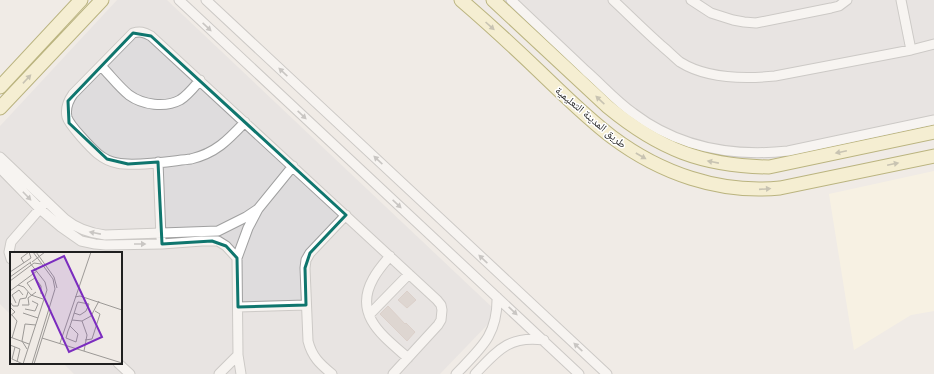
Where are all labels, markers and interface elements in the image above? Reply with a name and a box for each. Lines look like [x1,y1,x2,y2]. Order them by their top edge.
one-way arrow [485,21,495,31]
one-way arrow [202,22,212,31]
one-way arrow [278,67,288,76]
one-way arrow [22,74,32,84]
street label: طريق المدينة التعليمية [553,83,629,151]
one-way arrow [596,96,605,105]
one-way arrow [297,110,307,120]
one-way arrow [835,150,847,156]
one-way arrow [635,153,647,160]
one-way arrow [373,156,383,165]
one-way arrow [707,159,719,165]
one-way arrow [887,161,899,167]
one-way arrow [759,186,771,193]
one-way arrow [22,191,32,201]
one-way arrow [392,199,402,209]
one-way arrow [88,230,101,236]
one-way arrow [134,241,147,247]
inset map [10,252,122,364]
one-way arrow [478,254,488,263]
one-way arrow [508,307,518,316]
one-way arrow [573,343,583,352]

